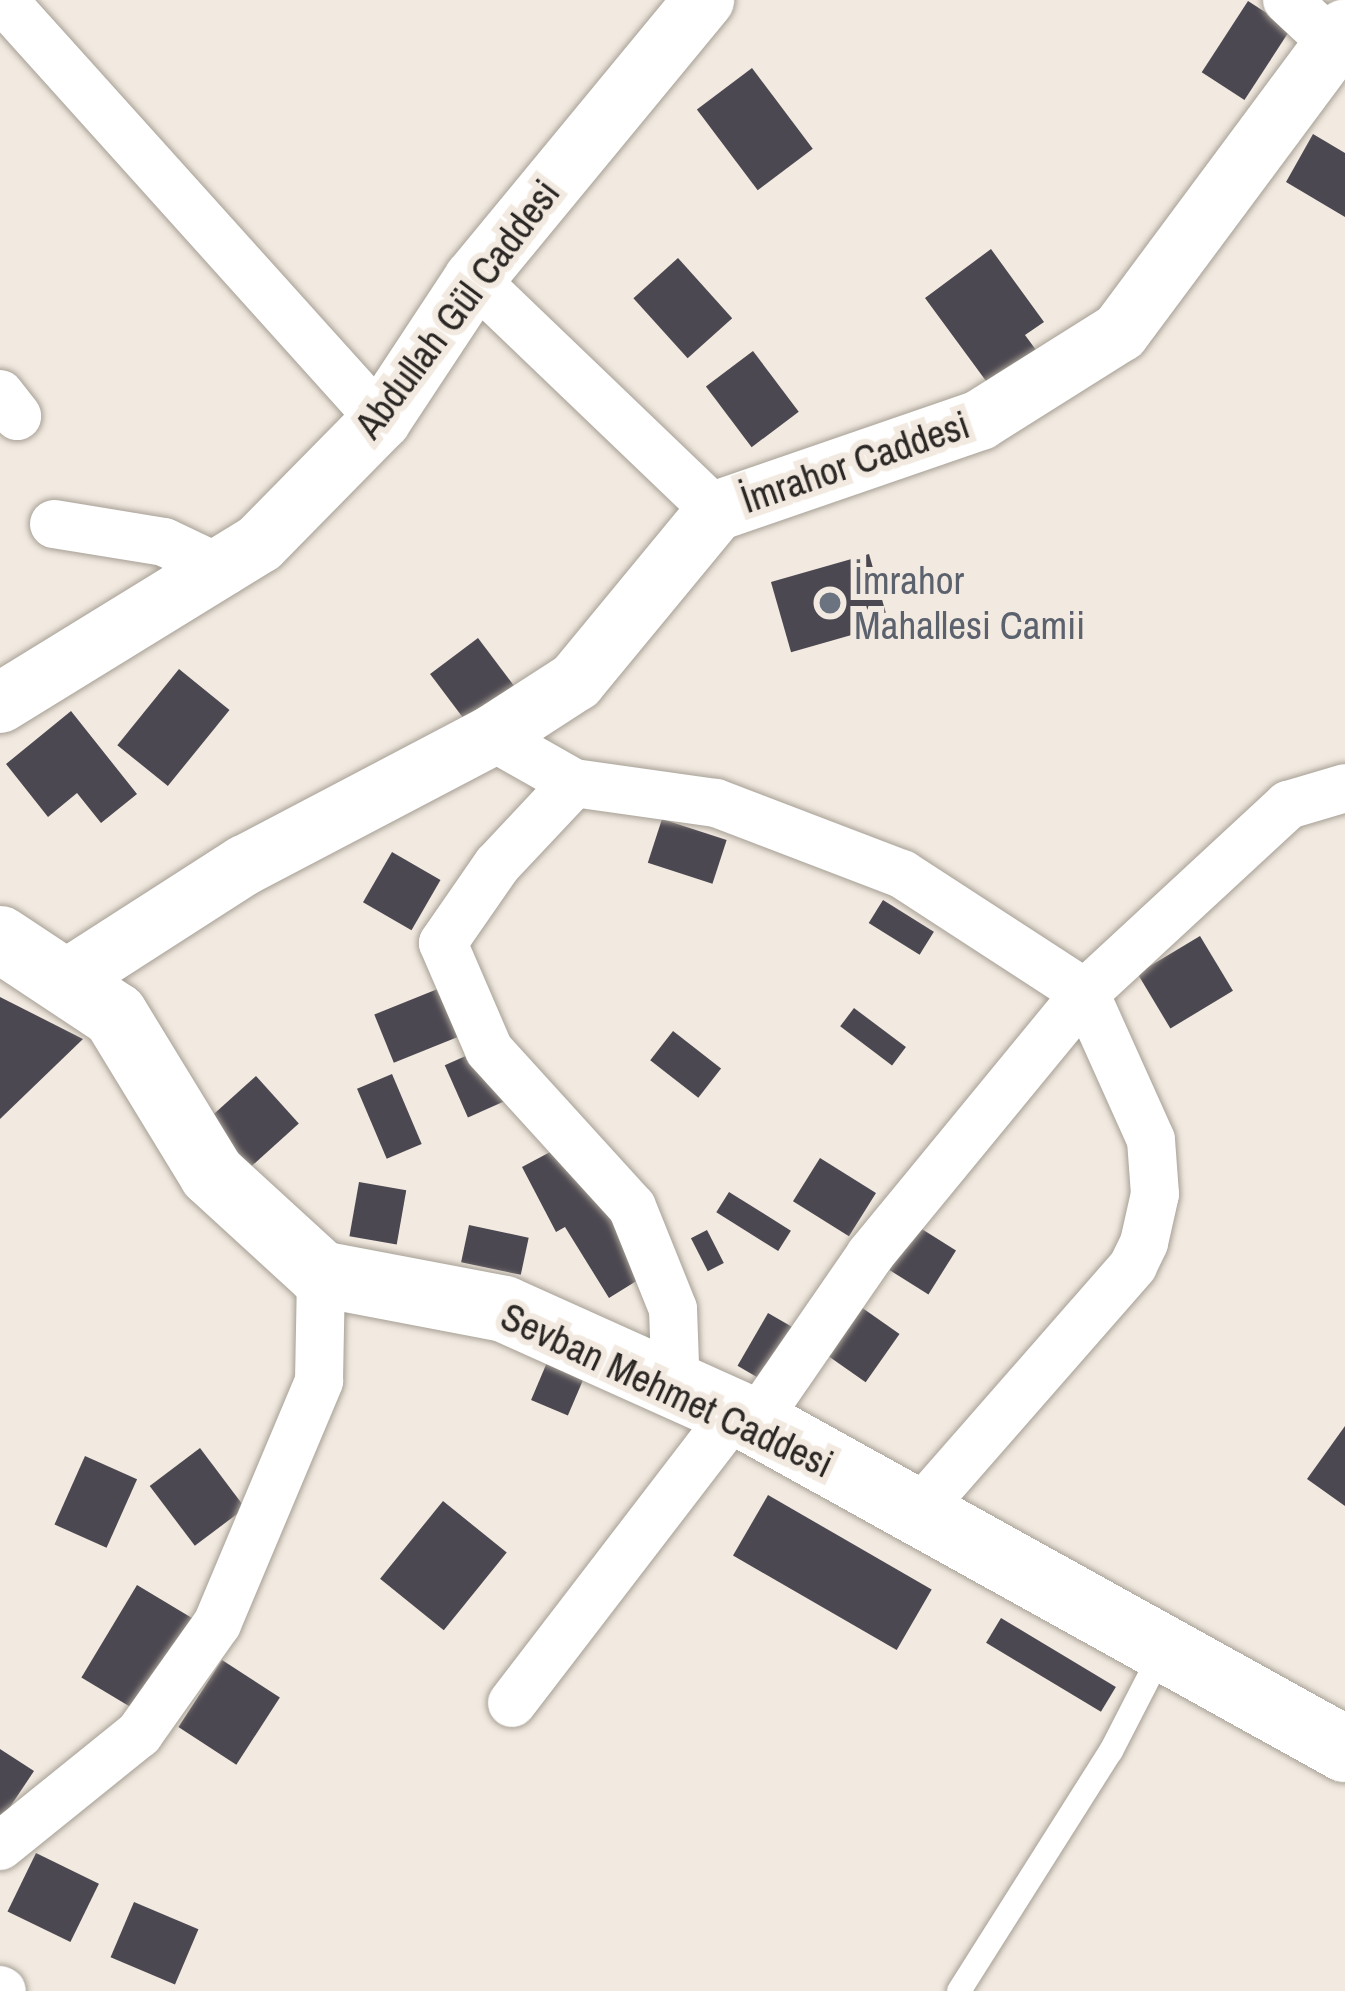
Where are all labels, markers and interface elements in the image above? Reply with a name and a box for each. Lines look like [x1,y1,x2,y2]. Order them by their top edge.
street label: Abdullah Gül Caddesi [345,171,569,447]
street label: İmrahor Caddesi [735,401,975,523]
place label: İmrahor Mahallesi Camii [854,558,1085,649]
marker: İmrahor Mahallesi Camii [817,590,843,616]
street label: Sevban Mehmet Caddesi [494,1293,840,1487]

